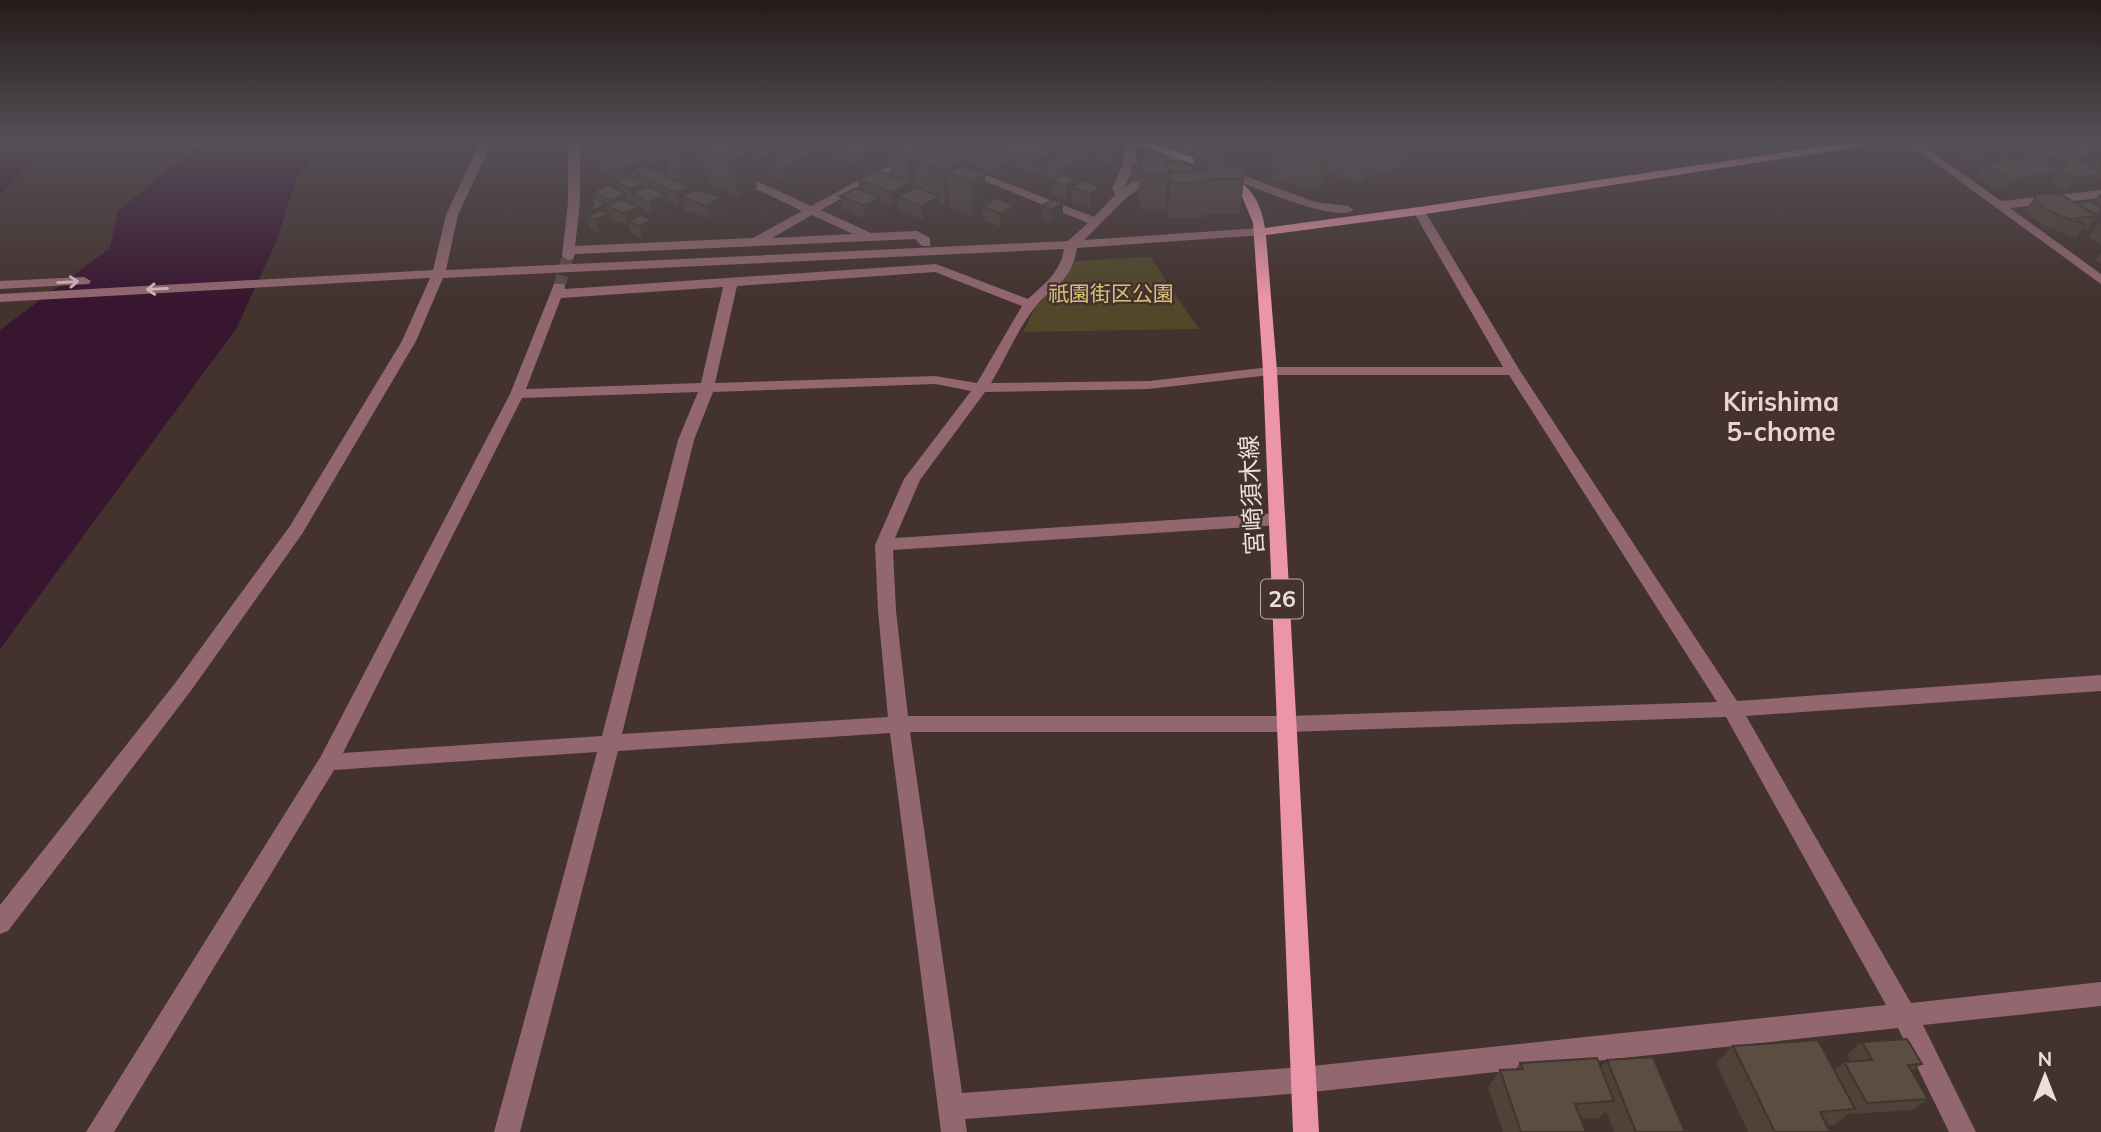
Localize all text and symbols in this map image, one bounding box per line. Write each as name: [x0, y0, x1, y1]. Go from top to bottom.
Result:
one-way arrow: [56, 275, 79, 288]
park label: 祇園街区公園: [1048, 280, 1174, 306]
one-way arrow: [147, 283, 169, 296]
district label: Kirishima 5-chome: [1723, 385, 1839, 448]
street label: 宮崎須木線: [1233, 434, 1269, 556]
road number: 26: [1261, 580, 1303, 618]
north arrow: [2010, 1041, 2080, 1111]
text: N: [2038, 1047, 2052, 1071]

